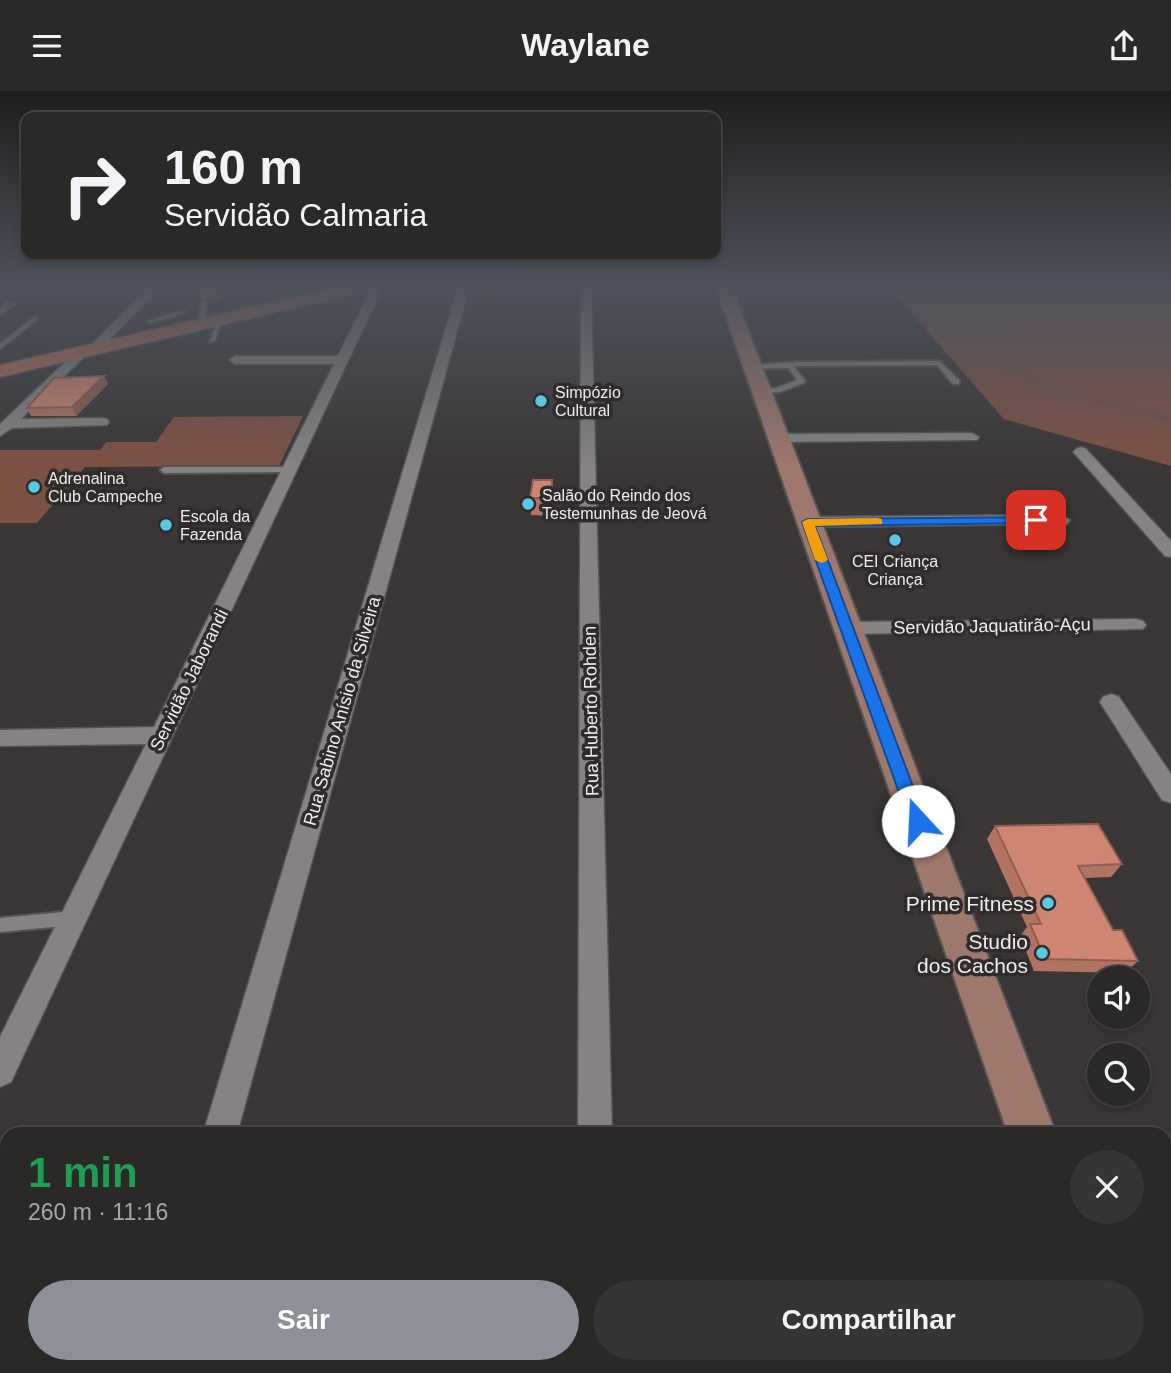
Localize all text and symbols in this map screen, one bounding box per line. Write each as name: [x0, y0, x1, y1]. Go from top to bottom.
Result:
icon: menu: [28, 27, 66, 65]
text: Waylane: [521, 27, 650, 63]
icon: share: [1105, 27, 1143, 65]
icon: right: [49, 140, 140, 231]
text: 160 m: [164, 140, 303, 194]
text: Servidão Calmaria: [164, 197, 427, 233]
place label: Simpózio Cultural: [555, 384, 621, 419]
marker: Simpózio Cultural: [533, 393, 549, 409]
place label: Adrenalina Club Campeche: [48, 470, 163, 505]
marker: Adrenalina Club Campeche: [26, 479, 42, 495]
place label: Salão do Reindo dos Testemunhas de Jeová: [542, 487, 707, 522]
pin: [1006, 490, 1066, 550]
marker: Salão do Reindo dos Testemunhas de Jeová: [520, 496, 536, 512]
icon: arrive: [1017, 501, 1055, 539]
place label: Escola da Fazenda: [180, 508, 250, 543]
marker: Escola da Fazenda: [158, 517, 174, 533]
marker: CEI Criança Criança: [887, 532, 903, 548]
place label: CEI Criança Criança: [852, 553, 938, 588]
street label: Rua Sabino Anísio da Silveira: [300, 593, 385, 828]
street label: Servidão Jaborandi: [146, 606, 232, 754]
street label: Servidão Jaquatirão-Açu: [893, 614, 1091, 638]
street label: Rua Huberto Rohden: [580, 626, 602, 796]
position arrow: [881, 784, 955, 858]
place label: Prime Fitness: [906, 892, 1034, 915]
marker: Prime Fitness: [1040, 895, 1056, 911]
place label: Studio dos Cachos: [917, 930, 1028, 977]
marker: Studio dos Cachos: [1034, 945, 1050, 961]
map controls: [1087, 966, 1150, 1106]
button: sound: [1087, 966, 1150, 1029]
button: search: [1087, 1043, 1150, 1106]
text: 1 min: [28, 1149, 138, 1196]
button: close: [1070, 1150, 1144, 1224]
text: 260 m · 11:16: [28, 1199, 168, 1225]
button: Sair: [28, 1280, 579, 1360]
button: Compartilhar: [593, 1280, 1144, 1360]

